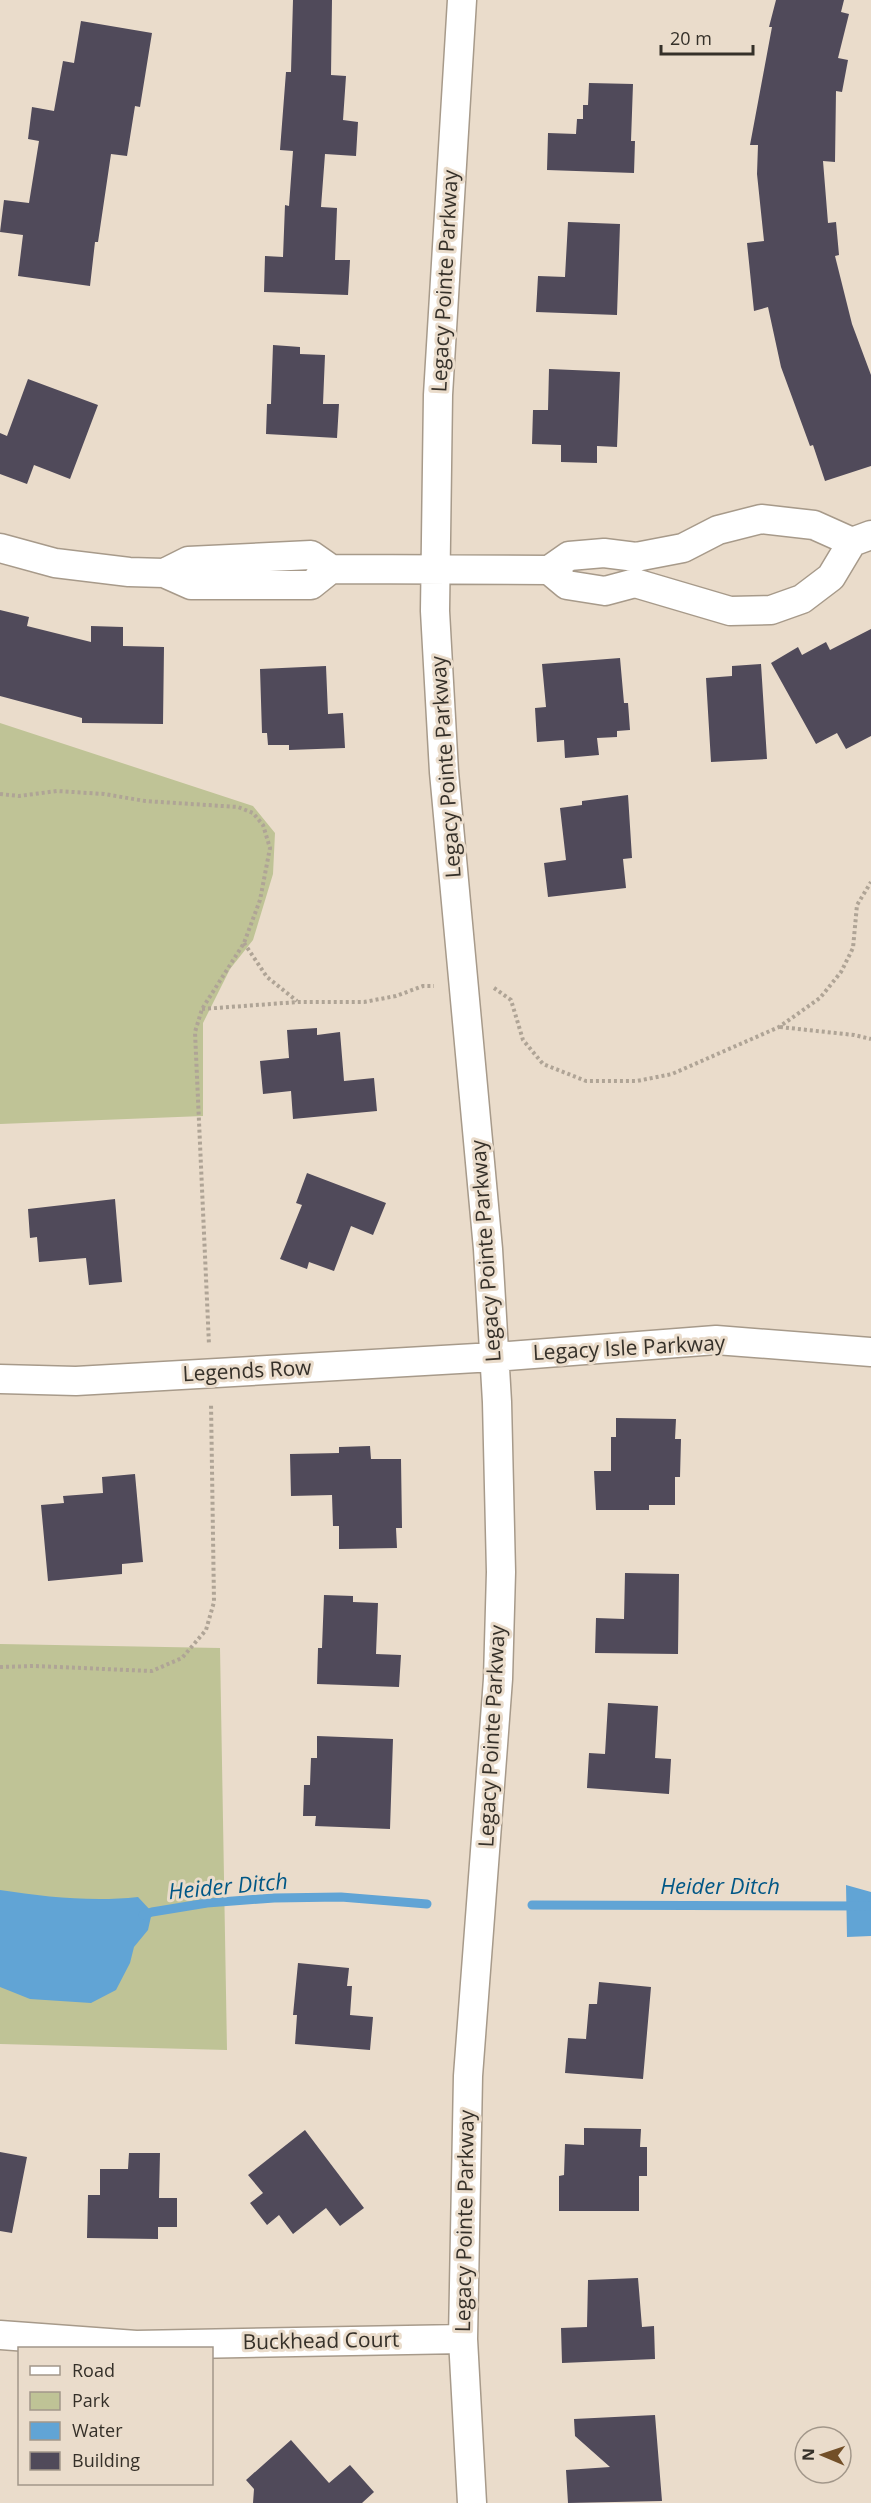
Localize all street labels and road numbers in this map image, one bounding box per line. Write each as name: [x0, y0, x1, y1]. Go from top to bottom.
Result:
street label: Legacy Pointe Parkway: [424, 169, 464, 393]
street label: Legacy Pointe Parkway: [423, 655, 467, 879]
street label: Legacy Pointe Parkway: [463, 1139, 507, 1363]
street label: Legacy Isle Parkway: [532, 1328, 726, 1366]
street label: Legends Row: [182, 1353, 313, 1387]
street label: Legacy Pointe Parkway: [471, 1624, 511, 1848]
street label: Legacy Pointe Parkway: [448, 2109, 480, 2332]
street label: Buckhead Court: [242, 2325, 400, 2355]

